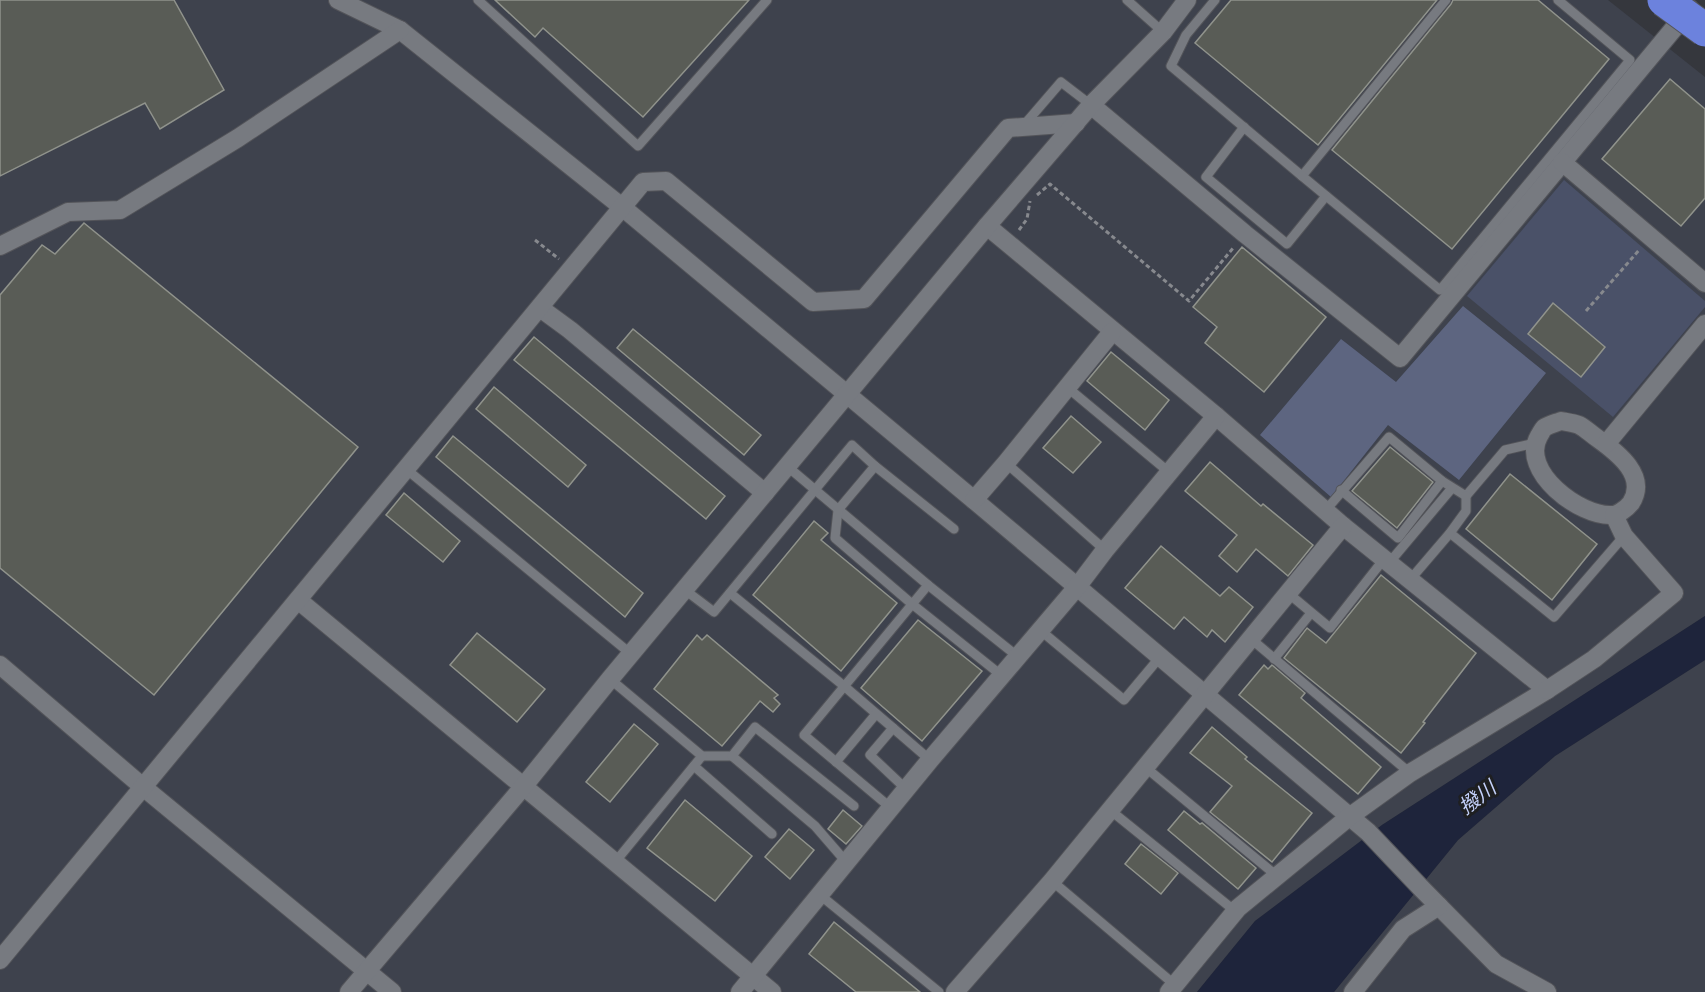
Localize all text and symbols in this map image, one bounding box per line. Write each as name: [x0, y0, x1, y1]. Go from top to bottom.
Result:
water label: 撥川: [1453, 773, 1503, 820]

